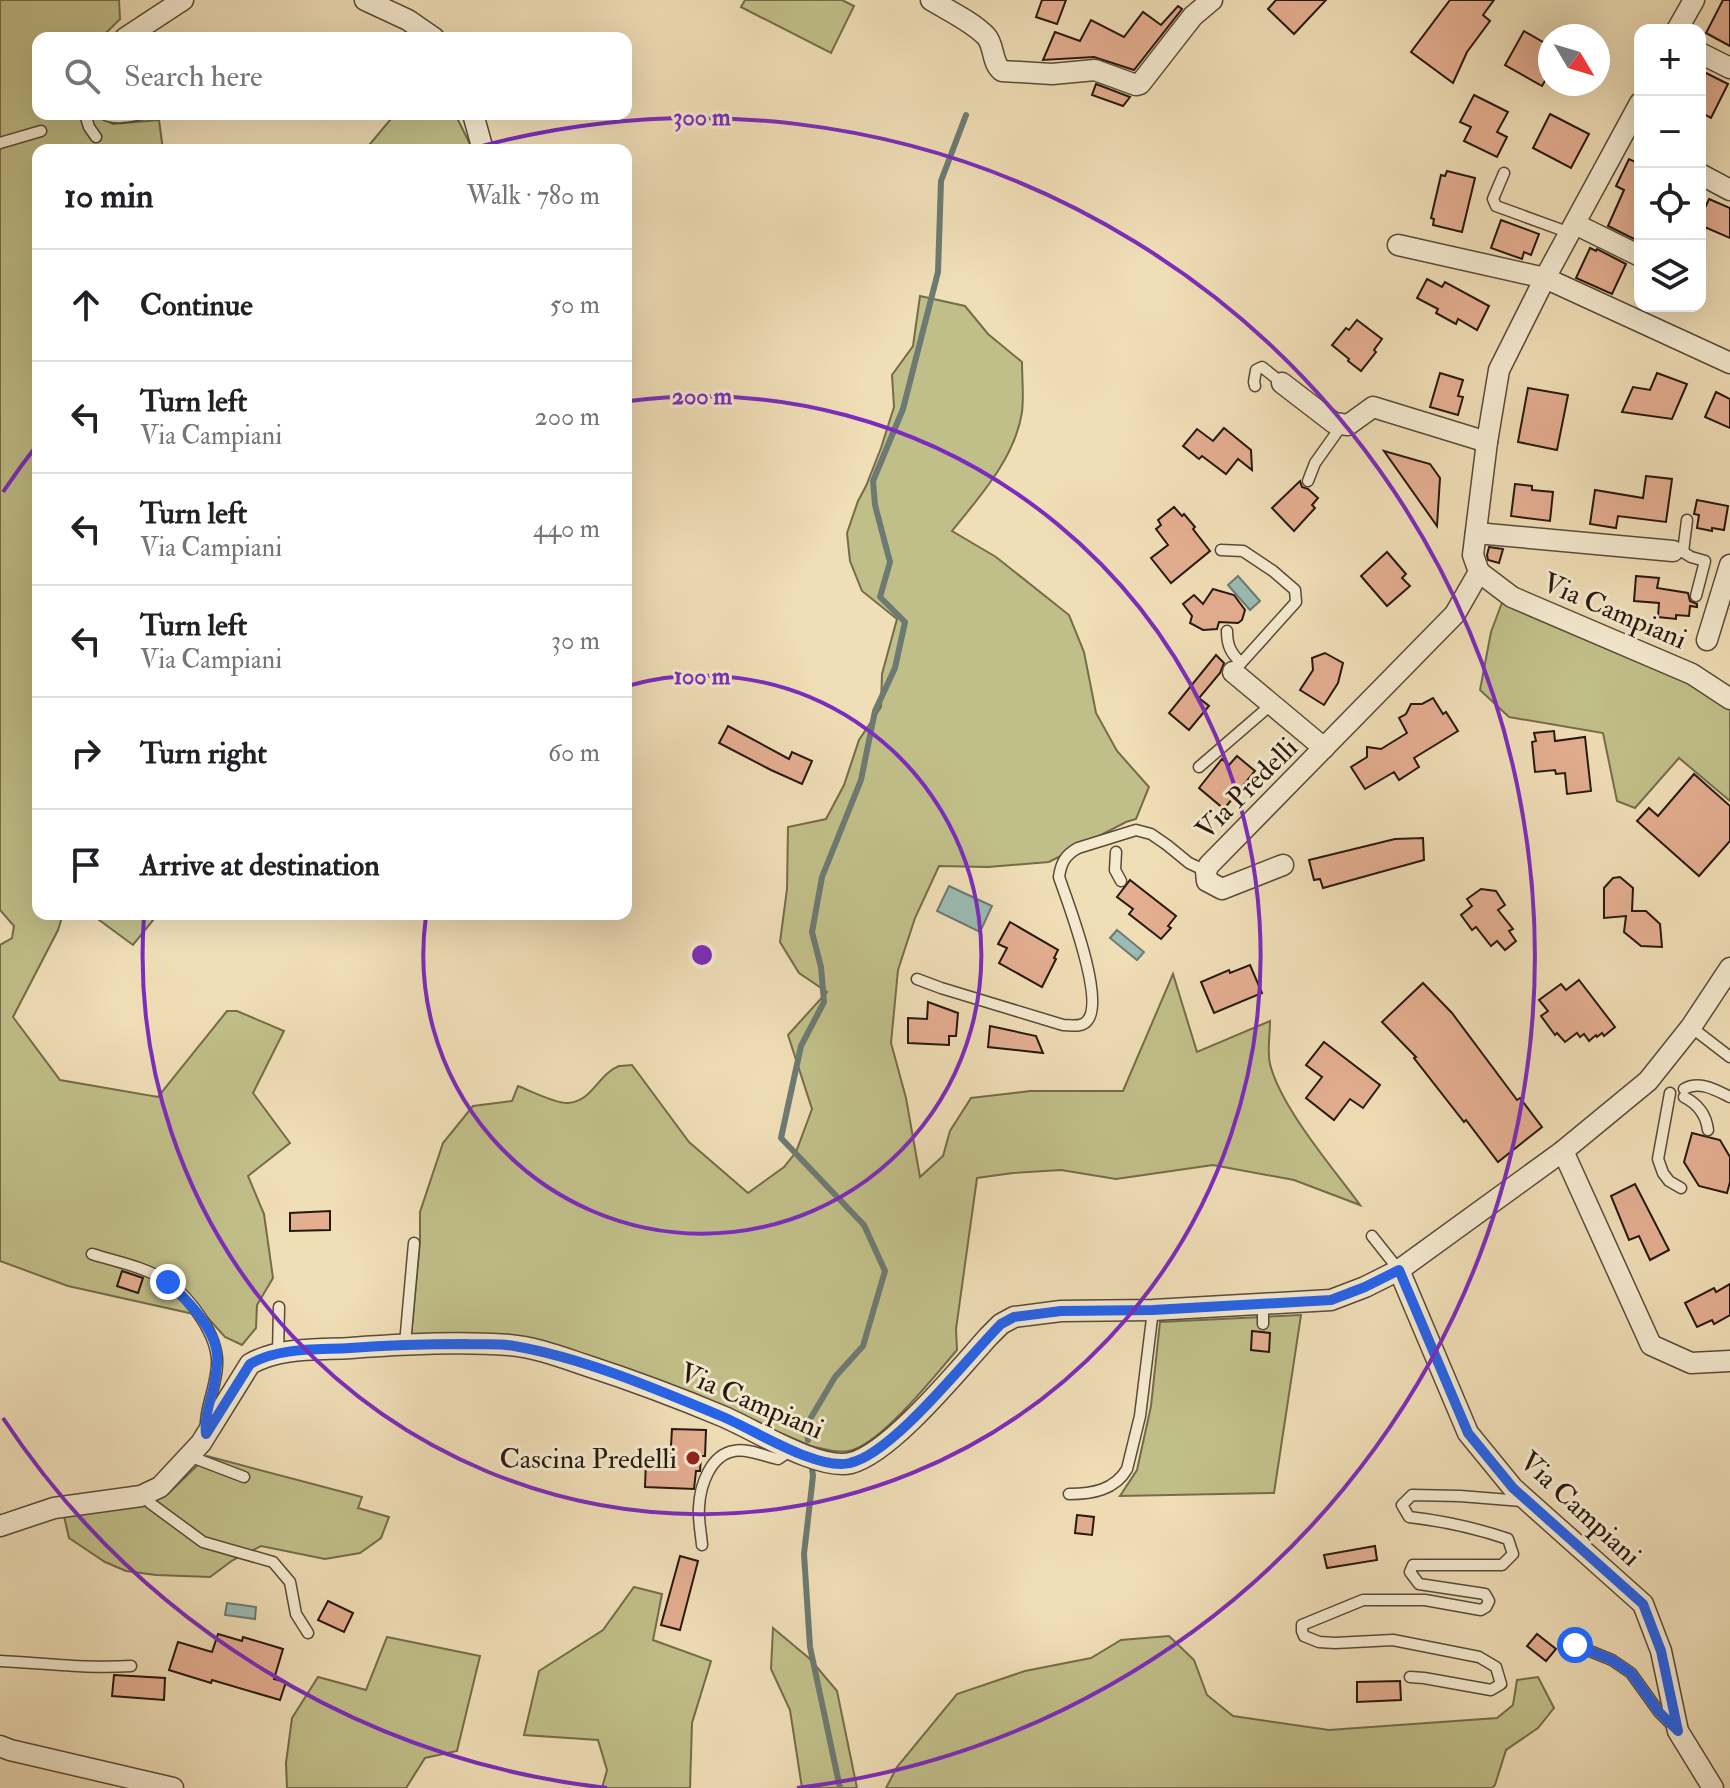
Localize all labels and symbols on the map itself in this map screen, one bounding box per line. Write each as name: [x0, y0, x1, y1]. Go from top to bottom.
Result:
north arrow: [1538, 24, 1610, 96]
text: 300 m: [673, 102, 731, 133]
text: 200 m: [672, 381, 733, 412]
street label: Via Campiani: [1537, 565, 1692, 657]
text: 100 m: [674, 661, 731, 692]
street label: Via Predelli: [1189, 731, 1305, 847]
centre of rings: [688, 941, 716, 969]
route end: [150, 1264, 186, 1300]
street label: Via Campiani: [674, 1355, 829, 1447]
place label: Cascina Predelli: [499, 1442, 677, 1477]
street label: Via Campiani: [1512, 1444, 1648, 1574]
marker: Cascina Predelli: [684, 1449, 702, 1467]
route start: [1557, 1627, 1593, 1663]

